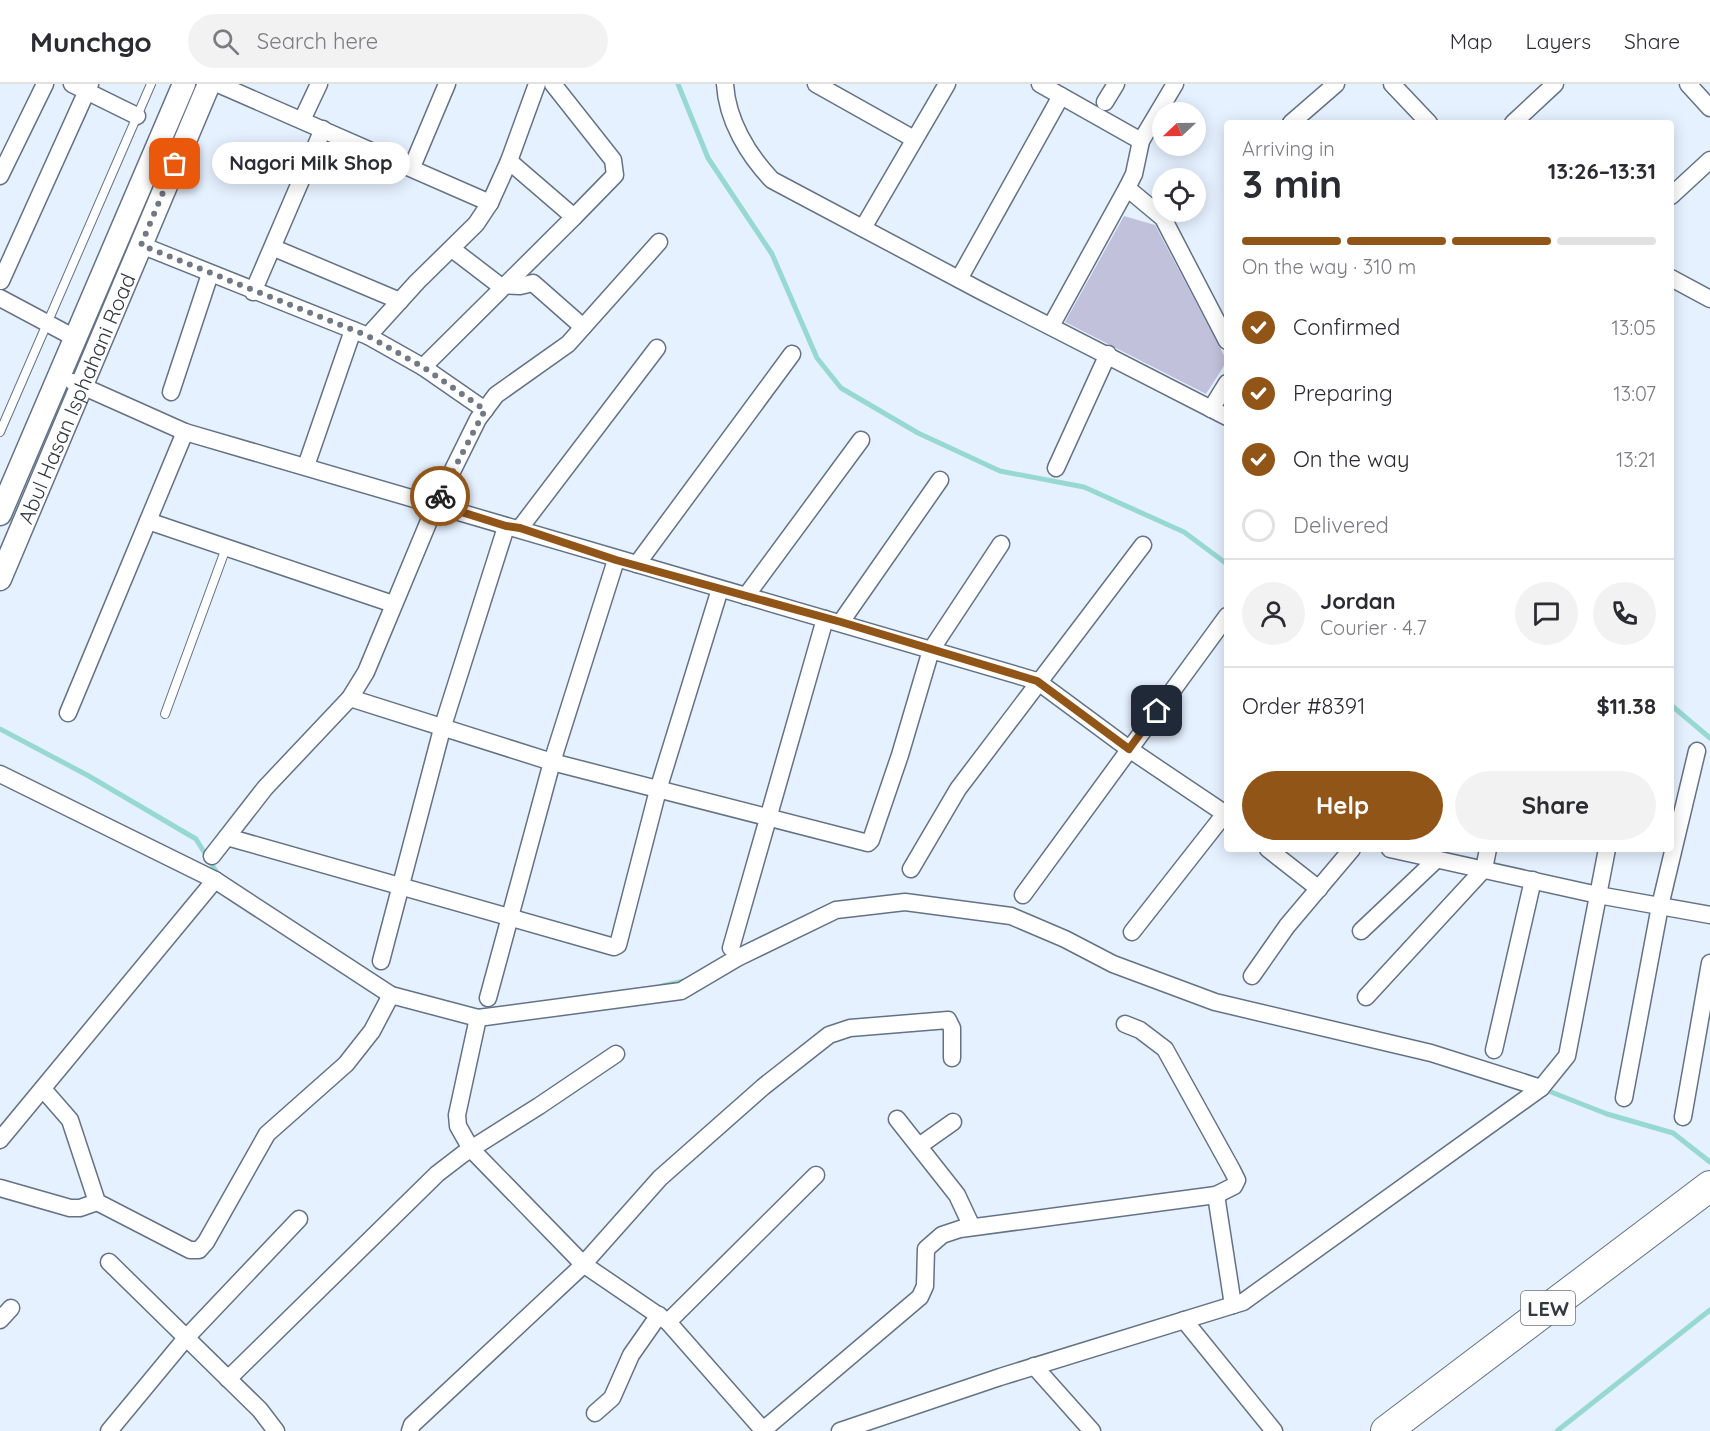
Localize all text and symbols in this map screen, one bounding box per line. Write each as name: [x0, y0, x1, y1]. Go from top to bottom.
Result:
search box: [188, 14, 608, 68]
text: Munchgo: [30, 24, 152, 59]
icon: search: [209, 25, 242, 58]
text: Search here: [257, 27, 378, 55]
text: Map: [1450, 28, 1493, 54]
text: Layers: [1526, 28, 1591, 54]
text: Share: [1624, 28, 1680, 54]
north arrow: [1152, 102, 1206, 156]
map controls: [1152, 102, 1206, 222]
text: Arriving in: [1242, 136, 1335, 161]
pin: [149, 138, 200, 189]
callout: Nagori Milk Shop: [211, 143, 409, 185]
icon: bag: [158, 147, 191, 180]
text: Nagori Milk Shop: [229, 150, 393, 175]
text: 13:26–13:31: [1548, 157, 1656, 185]
text: 3 min: [1242, 159, 1342, 208]
button: locate: [1152, 168, 1206, 222]
text: On the way · 310 m: [1242, 254, 1416, 279]
street label: Abul Hasan Isphahani Road: [12, 269, 141, 527]
icon: check: [1242, 311, 1275, 344]
text: Confirmed: [1293, 313, 1400, 341]
text: 13:05: [1612, 315, 1656, 340]
icon: check: [1242, 377, 1275, 410]
text: Preparing: [1293, 379, 1393, 407]
text: 13:07: [1613, 381, 1656, 406]
icon: check: [1242, 443, 1275, 476]
text: On the way: [1293, 445, 1409, 473]
text: 13:21: [1616, 447, 1656, 472]
courier: [410, 466, 470, 526]
icon: bike: [424, 480, 457, 513]
text: Delivered: [1293, 511, 1389, 539]
button: person: [1242, 582, 1305, 645]
button: chat: [1515, 582, 1578, 645]
button: phone: [1593, 582, 1656, 645]
text: Jordan: [1320, 587, 1396, 615]
text: Courier · 4.7: [1320, 615, 1427, 640]
pin: [1131, 685, 1182, 736]
text: Order #8391: [1242, 692, 1365, 720]
text: $11.38: [1596, 692, 1656, 720]
icon: home: [1140, 694, 1173, 727]
button: Help: [1242, 771, 1443, 840]
button: Share: [1455, 771, 1656, 840]
road number: LEW: [1521, 1291, 1575, 1325]

